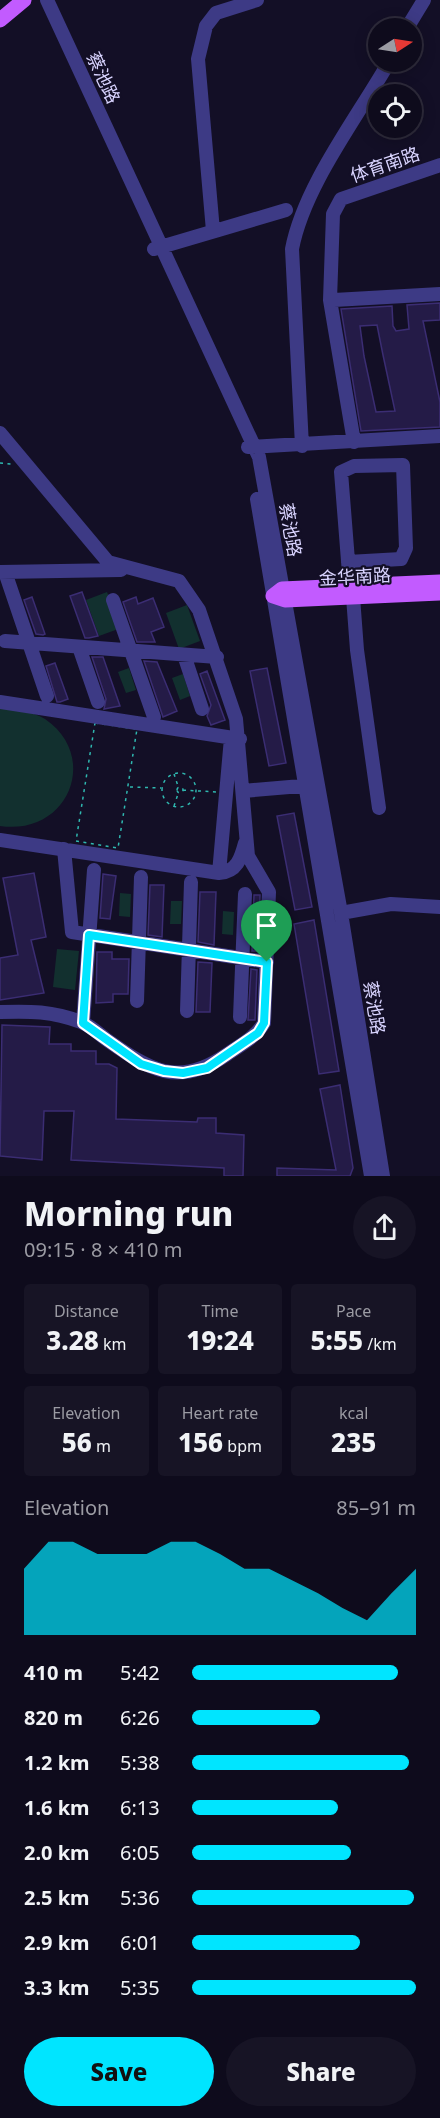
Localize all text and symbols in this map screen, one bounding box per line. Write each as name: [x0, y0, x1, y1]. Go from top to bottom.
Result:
north arrow: [368, 18, 422, 72]
map controls: [368, 18, 422, 138]
street label: 蔡池路: [82, 48, 126, 107]
button: locate: [368, 84, 422, 138]
street label: 体育南路: [347, 141, 423, 187]
street label: 蔡池路: [274, 501, 307, 558]
street label: 金华南路: [318, 562, 392, 590]
pin: [241, 900, 292, 962]
icon: arrive: [250, 909, 283, 942]
street label: 蔡池路: [359, 979, 391, 1036]
text: Morning run: [24, 1191, 233, 1236]
button: share: [353, 1196, 416, 1259]
text: 09:15 · 8 × 410 m: [24, 1236, 182, 1263]
text: Distance: [54, 1300, 119, 1322]
text: Time: [201, 1300, 239, 1322]
text: Pace: [336, 1300, 371, 1322]
text: 3.28: [46, 1322, 99, 1358]
text: 19:24: [186, 1322, 254, 1358]
text: 5:55: [311, 1322, 363, 1358]
text: km: [99, 1333, 126, 1355]
text: /km: [363, 1333, 397, 1355]
text: Elevation: [52, 1402, 120, 1424]
text: Heart rate: [182, 1402, 258, 1424]
text: kcal: [339, 1402, 368, 1424]
text: 56: [62, 1424, 92, 1460]
text: 156: [178, 1424, 223, 1460]
text: 235: [331, 1424, 376, 1460]
text: m: [92, 1435, 111, 1457]
text: bpm: [223, 1435, 262, 1457]
text: Elevation: [24, 1494, 109, 1521]
text: 85–91 m: [336, 1494, 416, 1521]
text: 410 m: [24, 1659, 83, 1686]
text: 5:42: [120, 1659, 160, 1686]
text: 820 m: [24, 1704, 83, 1731]
text: 6:26: [120, 1704, 160, 1731]
text: 1.2 km: [24, 1749, 90, 1776]
text: 5:38: [120, 1749, 160, 1776]
text: 1.6 km: [24, 1794, 90, 1821]
text: 6:13: [120, 1794, 160, 1821]
text: 2.0 km: [24, 1839, 90, 1866]
text: 6:05: [120, 1839, 160, 1866]
text: 2.5 km: [24, 1884, 90, 1911]
text: 5:36: [120, 1884, 160, 1911]
text: 2.9 km: [24, 1929, 90, 1956]
text: 6:01: [120, 1929, 160, 1956]
text: 3.3 km: [24, 1974, 90, 2001]
text: 5:35: [120, 1974, 160, 2001]
button: Save: [24, 2037, 214, 2106]
button: Share: [226, 2037, 416, 2106]

